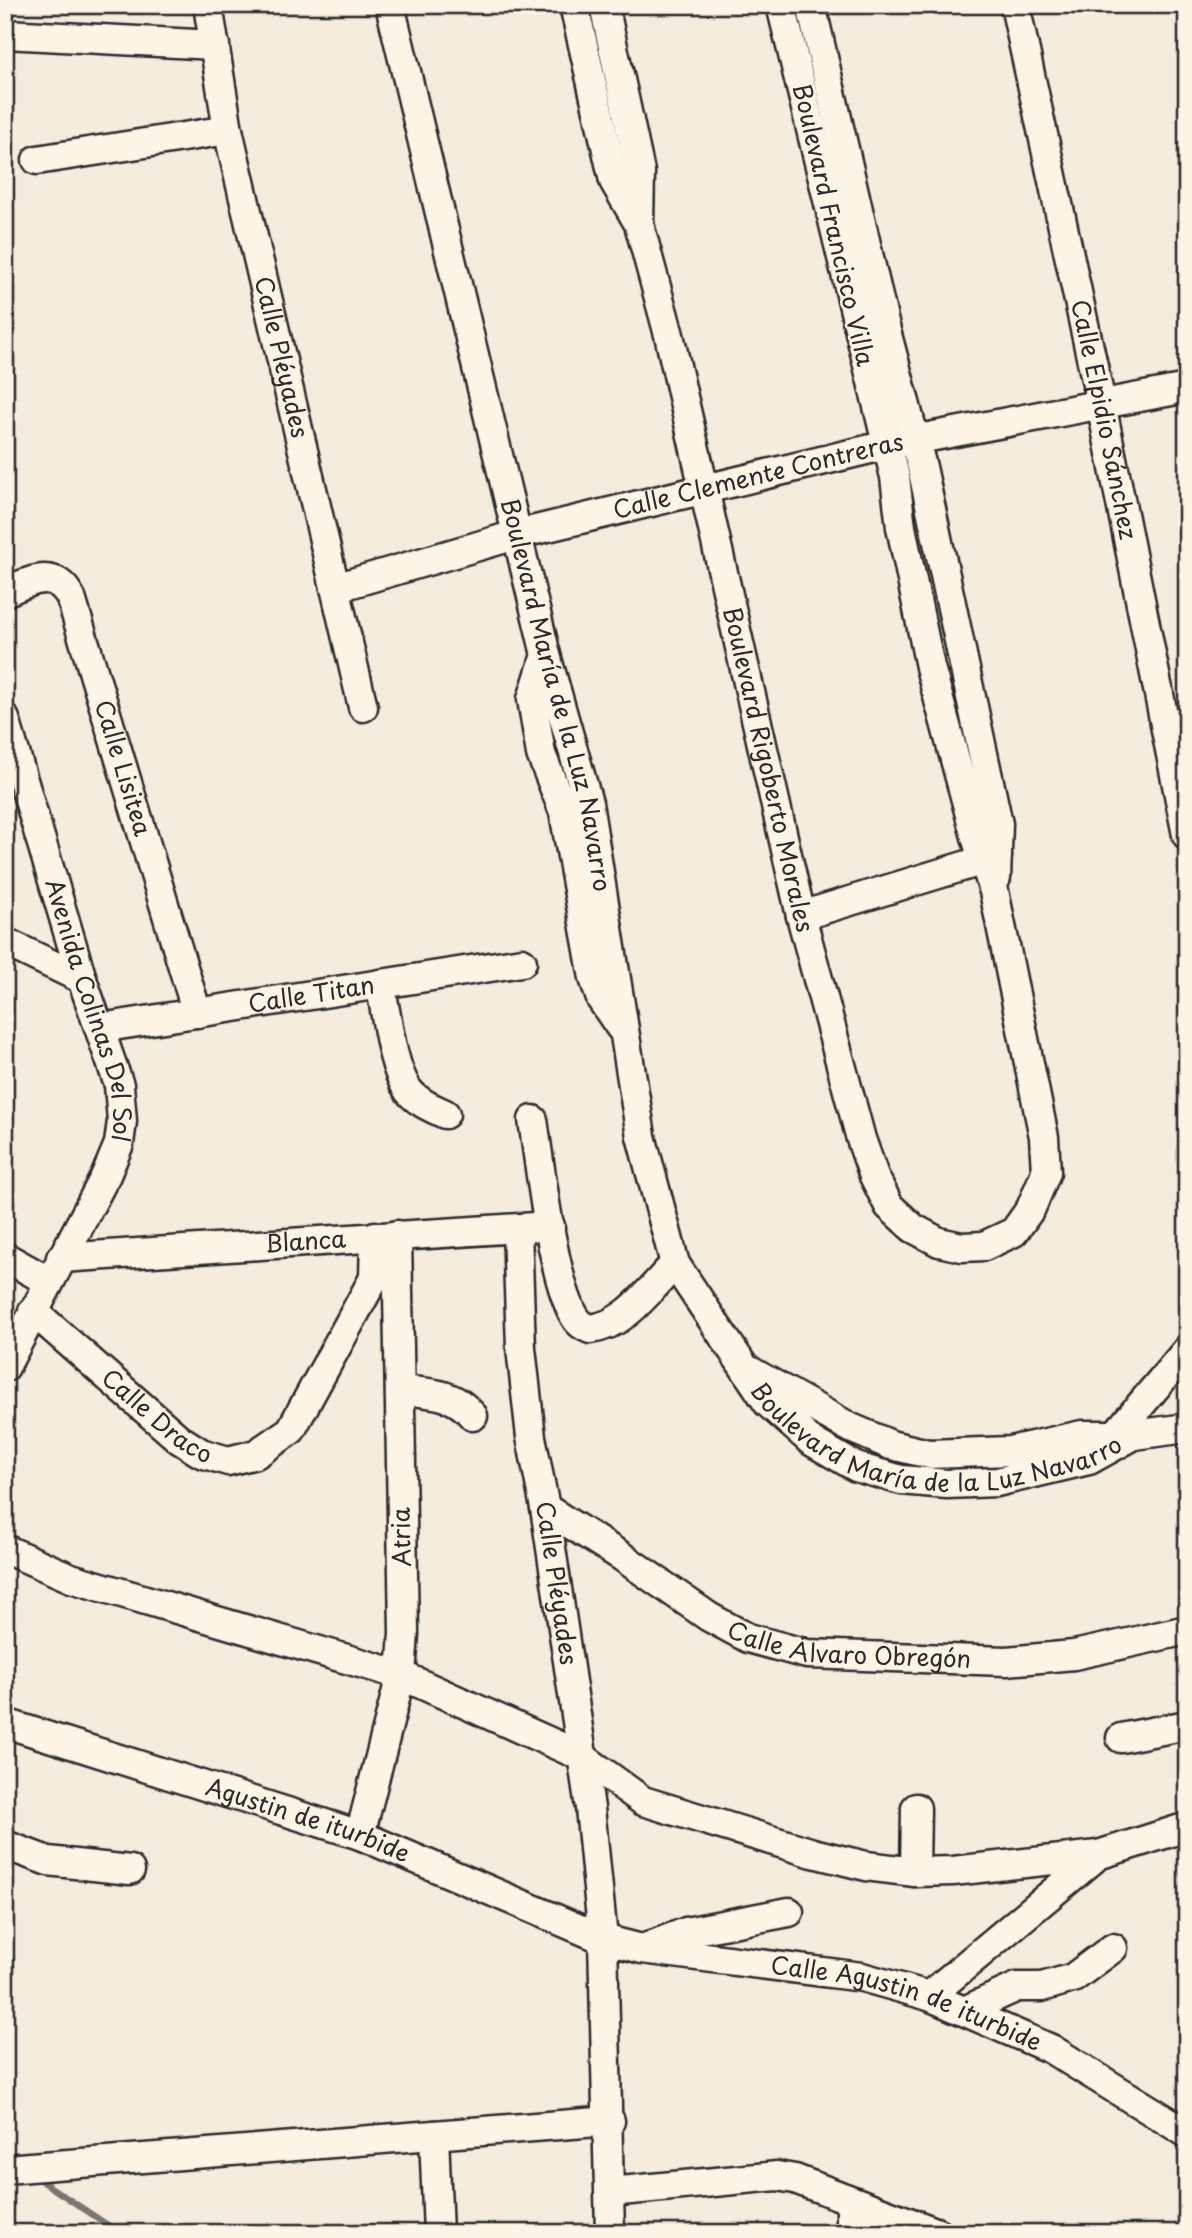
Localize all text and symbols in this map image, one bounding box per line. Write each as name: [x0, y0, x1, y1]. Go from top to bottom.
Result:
street label: Boulevard Francisco Villa: [785, 80, 885, 369]
street label: Calle Pléyades: [247, 272, 319, 441]
street label: Calle Elpidio Sánchez: [1063, 296, 1148, 543]
street label: Calle Clemente Contreras: [609, 422, 906, 527]
street label: Boulevard María de la Luz Navarro: [493, 494, 622, 894]
street label: Boulevard Rigoberto Morales: [715, 603, 825, 936]
street label: Calle Lisitea: [87, 695, 162, 840]
street label: Avenida Colinas Del Sol: [37, 874, 142, 1144]
street label: Calle Titan: [245, 965, 377, 1021]
street label: Blanca: [264, 1219, 347, 1261]
street label: Calle Draco: [94, 1359, 216, 1471]
street label: Boulevard María de la Luz Navarro: [743, 1374, 1128, 1500]
street label: Calle Pléyades: [528, 1499, 588, 1667]
street label: Atria: [381, 1507, 419, 1567]
street label: Calle Álvaro Obregón: [721, 1610, 972, 1676]
street label: Agustin de iturbide: [202, 1768, 416, 1870]
street label: Calle Agustin de iturbide: [769, 1946, 1048, 2059]

